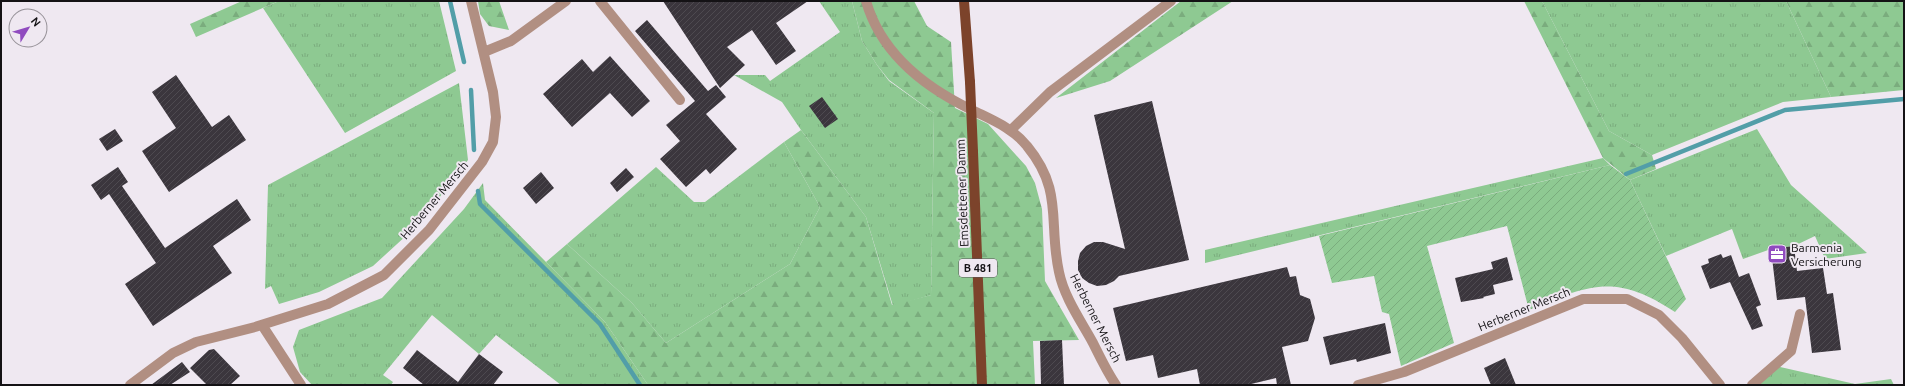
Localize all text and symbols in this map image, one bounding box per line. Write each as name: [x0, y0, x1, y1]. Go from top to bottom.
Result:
north arrow: [8, 8, 48, 48]
text: N: [29, 15, 43, 29]
street label: Emsdettener Damm: [954, 139, 970, 247]
street label: Herberner Mersch: [398, 158, 470, 242]
place label: Barmenia Versicherung: [1791, 241, 1862, 268]
office icon: Barmenia Versicherung: [1766, 243, 1788, 265]
road number: B 481: [959, 259, 997, 277]
street label: Herberner Mersch: [1068, 272, 1124, 364]
street label: Herberner Mersch: [1476, 285, 1572, 333]

